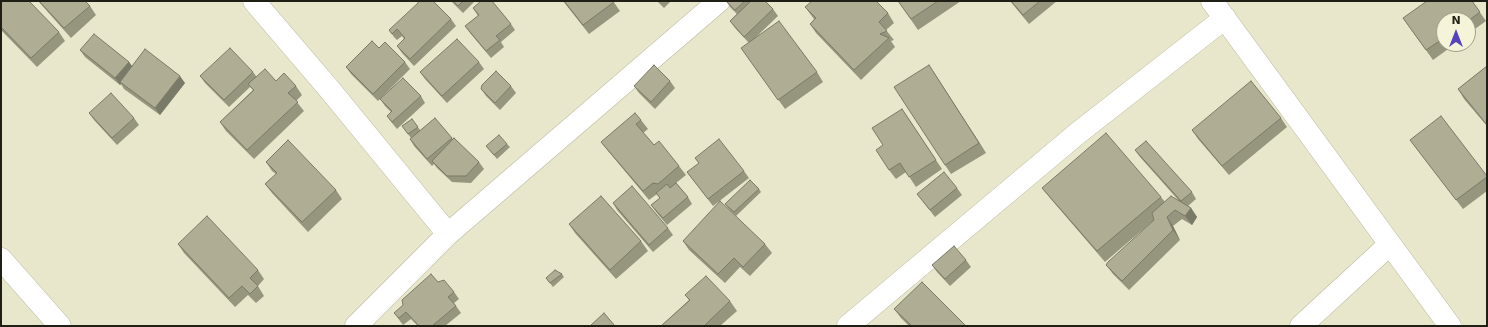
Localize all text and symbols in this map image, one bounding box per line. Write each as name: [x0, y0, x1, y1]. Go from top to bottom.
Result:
north arrow: [1436, 12, 1476, 52]
text: N: [1451, 14, 1461, 27]

